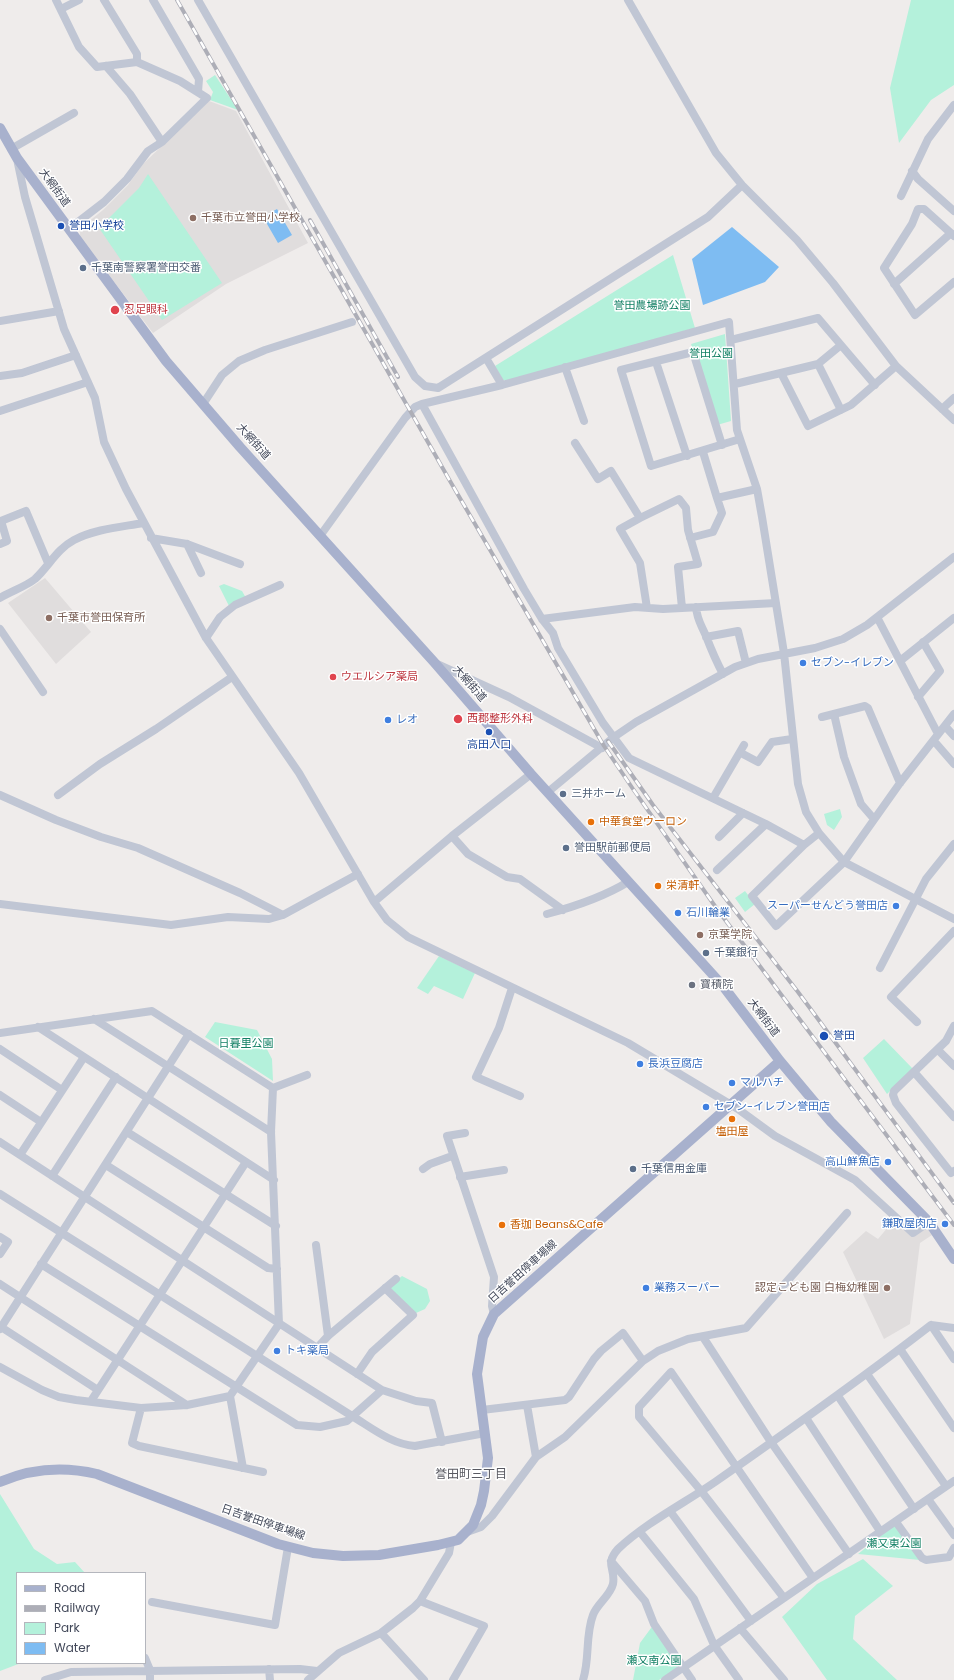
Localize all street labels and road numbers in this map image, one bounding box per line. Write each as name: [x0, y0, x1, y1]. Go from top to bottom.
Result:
street label: 大網街道: [36, 166, 72, 210]
street label: 大網街道: [233, 421, 273, 463]
street label: 大網街道: [450, 663, 488, 705]
street label: 大網街道: [744, 996, 782, 1040]
street label: 日吉誉田停車場線: [486, 1238, 560, 1306]
street label: 日吉誉田停車場線: [219, 1502, 307, 1544]

